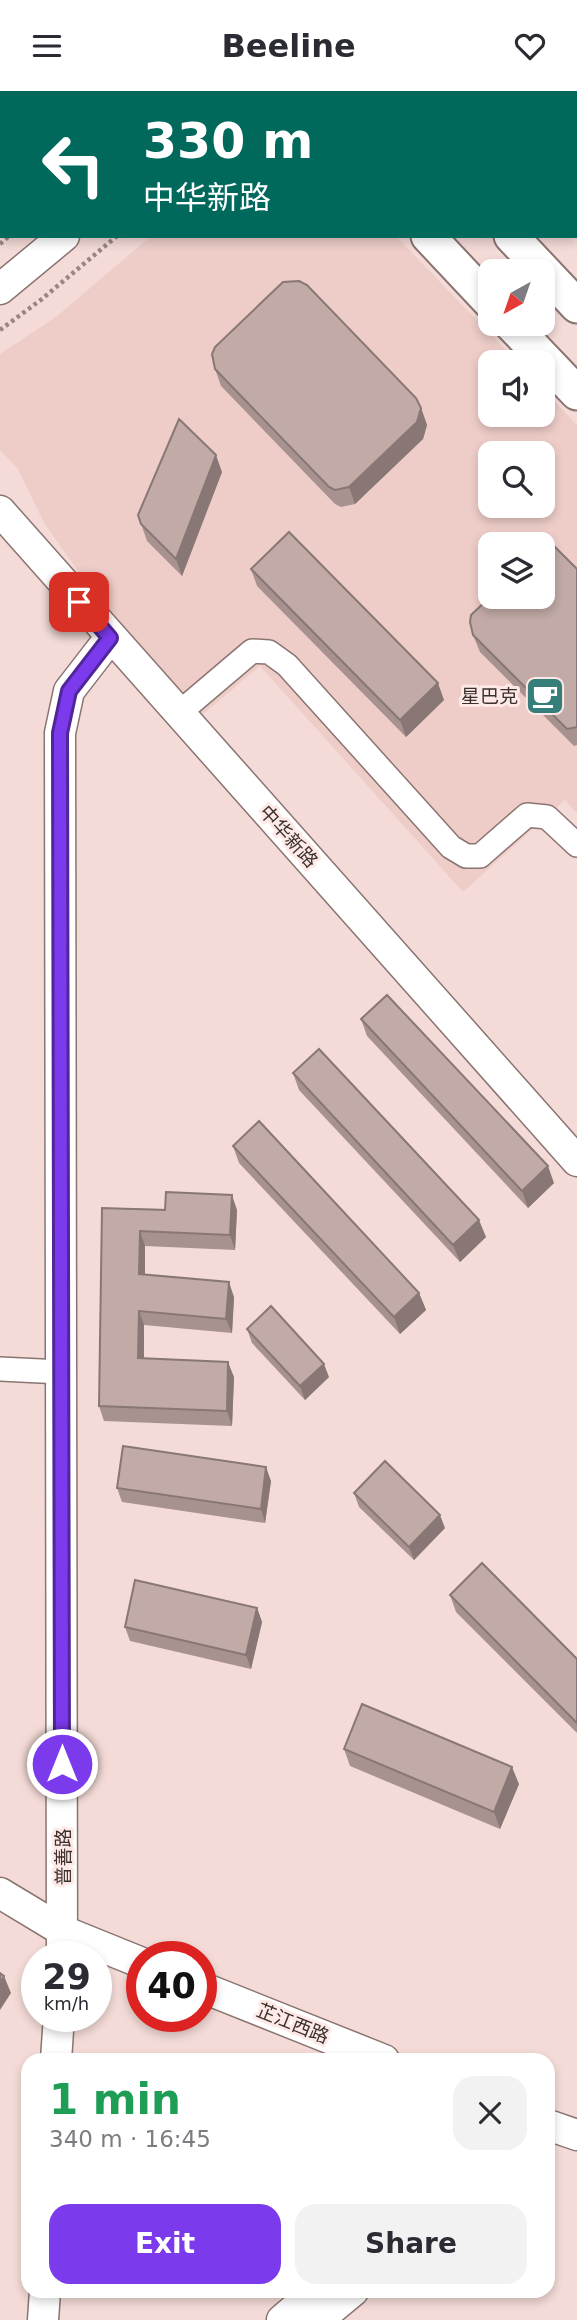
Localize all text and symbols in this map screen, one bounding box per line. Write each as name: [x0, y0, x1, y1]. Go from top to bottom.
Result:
icon: menu: [28, 27, 66, 65]
text: Beeline: [221, 27, 356, 65]
icon: heart: [511, 27, 549, 65]
text: 330 m: [143, 113, 313, 170]
icon: left: [28, 119, 119, 210]
text: 中华新路: [143, 179, 271, 217]
north arrow: [478, 259, 555, 336]
map controls: [478, 259, 555, 609]
button: sound: [478, 350, 555, 427]
button: search: [478, 441, 555, 518]
button: layers: [478, 532, 555, 609]
pin: [49, 572, 109, 632]
icon: arrive: [60, 583, 98, 621]
cafe icon: 星巴克: [524, 675, 566, 717]
place label: 星巴克: [461, 685, 518, 707]
street label: 中华新路: [255, 800, 323, 872]
position arrow: [25, 1727, 99, 1801]
street label: 普善路: [52, 1828, 74, 1886]
speed limit sign: 40: [126, 1941, 217, 2032]
text: 29: [42, 1957, 91, 1997]
text: km/h: [44, 1993, 89, 2014]
street label: 芷江西路: [254, 1999, 332, 2047]
text: 1 min: [49, 2075, 181, 2124]
button: close: [453, 2076, 527, 2150]
text: 340 m · 16:45: [49, 2126, 211, 2152]
button: Exit: [49, 2204, 281, 2284]
button: Share: [295, 2204, 527, 2284]

